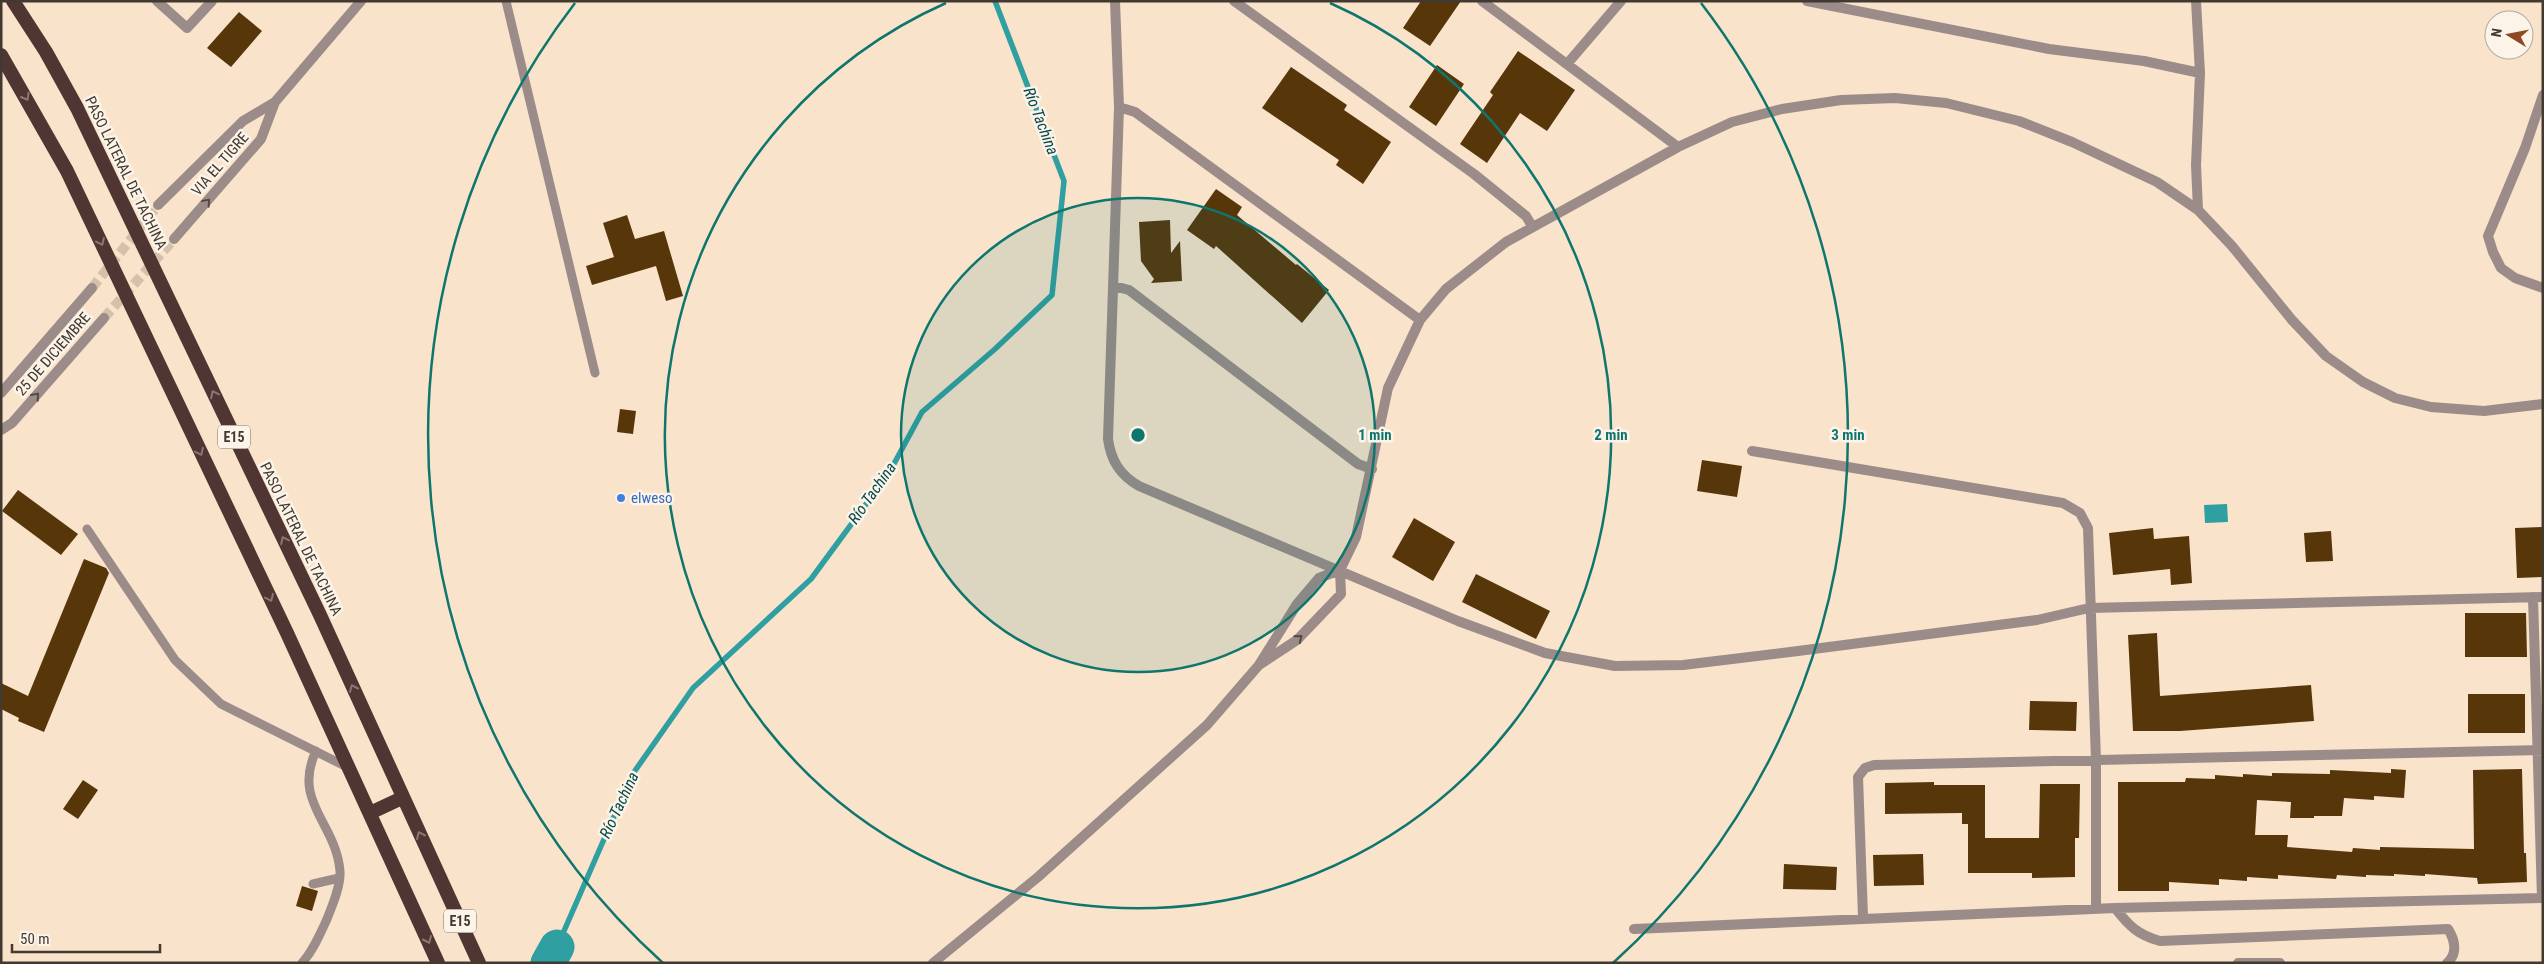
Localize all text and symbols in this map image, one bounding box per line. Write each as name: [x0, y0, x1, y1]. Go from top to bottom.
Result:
north arrow: [2484, 10, 2534, 60]
text: N: [2488, 27, 2505, 38]
water label: Río Tachina: [1019, 85, 1063, 157]
one-way arrow: [20, 92, 30, 101]
street label: PASO LATERAL DE TACHINA: [81, 93, 171, 253]
street label: VIA EL TIGRE: [188, 129, 252, 199]
one-way arrow: [201, 199, 209, 208]
one-way arrow: [94, 237, 105, 246]
street label: 25 DE DICIEMBRE: [12, 309, 94, 399]
one-way arrow: [210, 390, 220, 399]
one-way arrow: [30, 393, 39, 402]
road number: E15: [218, 426, 250, 448]
centre of rings: [1129, 426, 1147, 444]
text: 1 min: [1358, 426, 1392, 444]
text: 2 min: [1594, 426, 1628, 444]
text: 3 min: [1831, 426, 1865, 444]
one-way arrow: [194, 447, 205, 456]
street label: PASO LATERAL DE TACHINA: [256, 459, 346, 619]
water label: Río Tachina: [844, 459, 900, 527]
place label: elweso: [631, 489, 673, 507]
marker: elweso: [615, 492, 627, 504]
one-way arrow: [280, 536, 290, 545]
one-way arrow: [264, 593, 274, 602]
one-way arrow: [1293, 634, 1302, 643]
one-way arrow: [348, 684, 359, 693]
water label: Río Tachina: [595, 769, 643, 841]
one-way arrow: [416, 831, 426, 840]
road number: E15: [444, 909, 476, 932]
scale bar: [12, 922, 160, 954]
text: 50 m: [20, 930, 50, 948]
one-way arrow: [422, 935, 432, 944]

